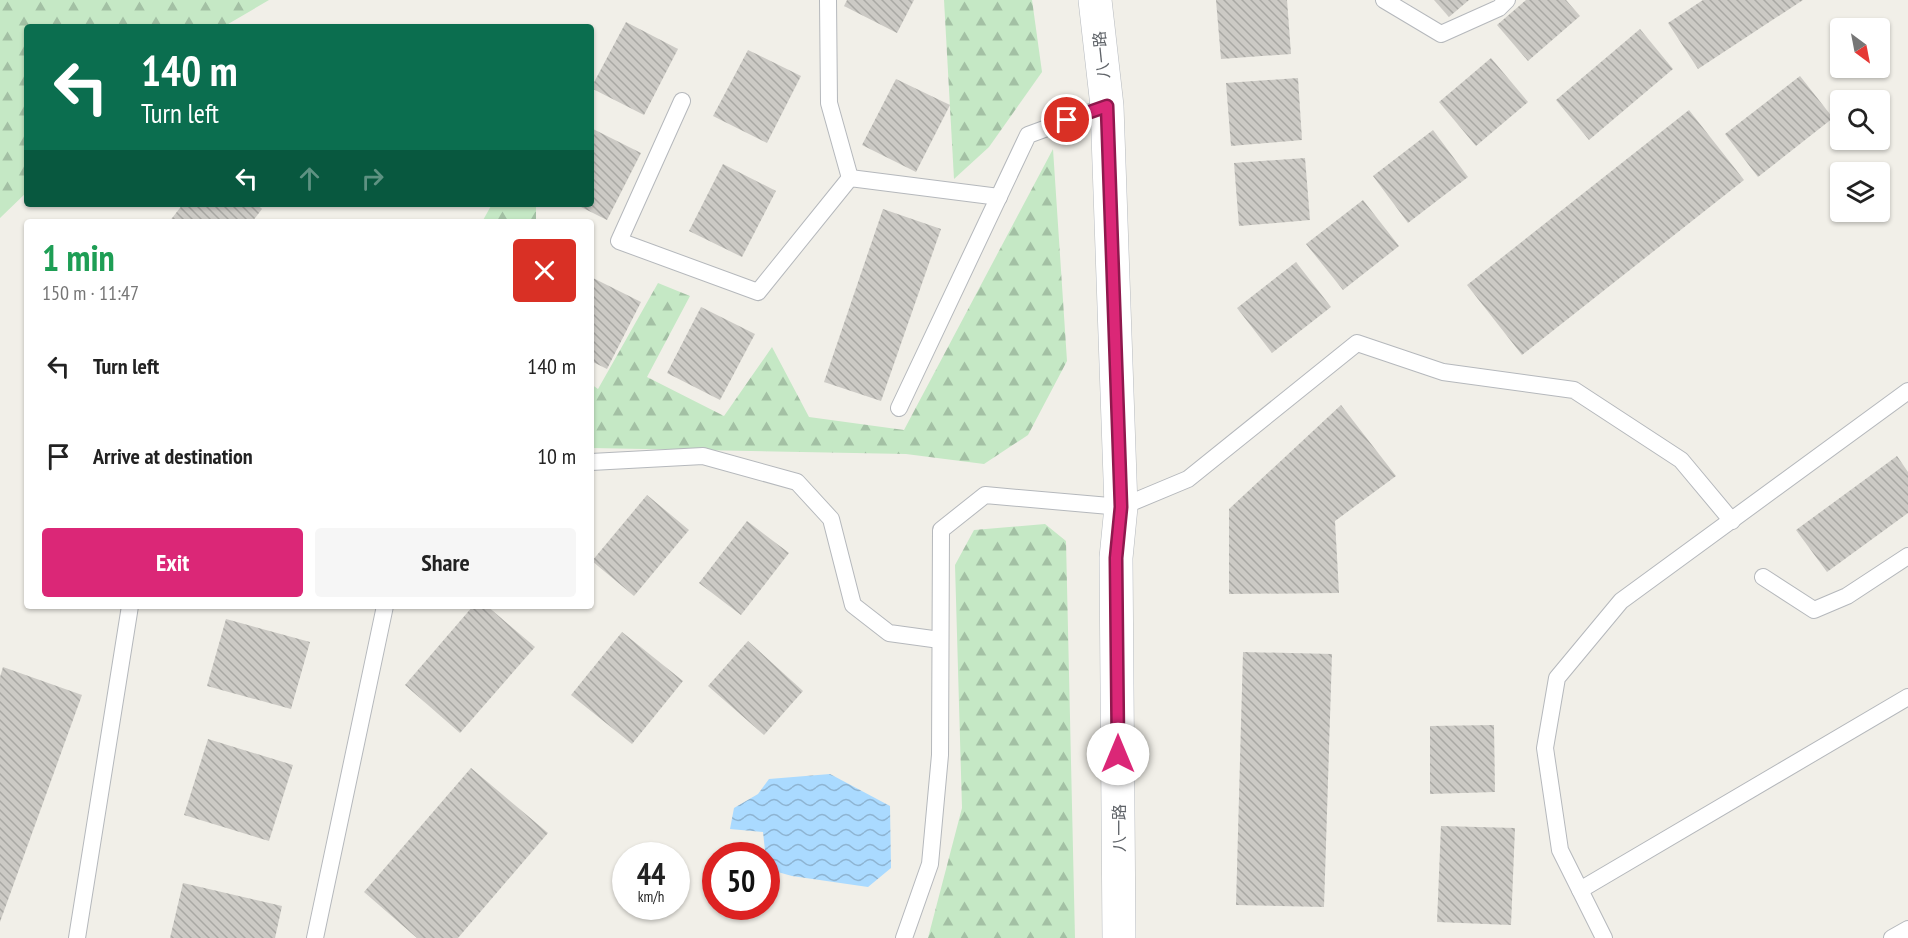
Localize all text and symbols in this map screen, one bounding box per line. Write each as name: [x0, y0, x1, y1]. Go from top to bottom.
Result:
north arrow: [1830, 18, 1890, 78]
map controls: [1830, 18, 1890, 222]
street label: 八一路: [1089, 30, 1113, 80]
text: 140 m: [141, 43, 238, 98]
icon: left: [42, 48, 120, 126]
button: search: [1830, 90, 1890, 150]
pin: [1041, 94, 1092, 145]
text: Turn left: [141, 96, 219, 130]
icon: arrive: [1050, 103, 1083, 136]
icon: left: [230, 162, 263, 195]
icon: ahead: [293, 162, 326, 195]
icon: right: [356, 162, 389, 195]
button: layers: [1830, 162, 1890, 222]
text: 1 min: [42, 234, 115, 281]
button: close: [513, 239, 576, 302]
text: 150 m · 11:47: [42, 280, 139, 306]
icon: left: [42, 350, 75, 383]
text: Turn left: [93, 352, 159, 380]
text: 140 m: [527, 352, 576, 380]
icon: arrive: [42, 440, 75, 473]
text: Arrive at destination: [93, 442, 253, 470]
text: 10 m: [537, 442, 576, 470]
button: Exit: [42, 528, 303, 597]
button: Share: [315, 528, 576, 597]
position arrow: [1086, 722, 1150, 786]
street label: 八一路: [1109, 804, 1129, 852]
speed limit sign: 50: [702, 842, 780, 920]
text: 44: [637, 854, 665, 893]
text: km/h: [638, 887, 664, 906]

